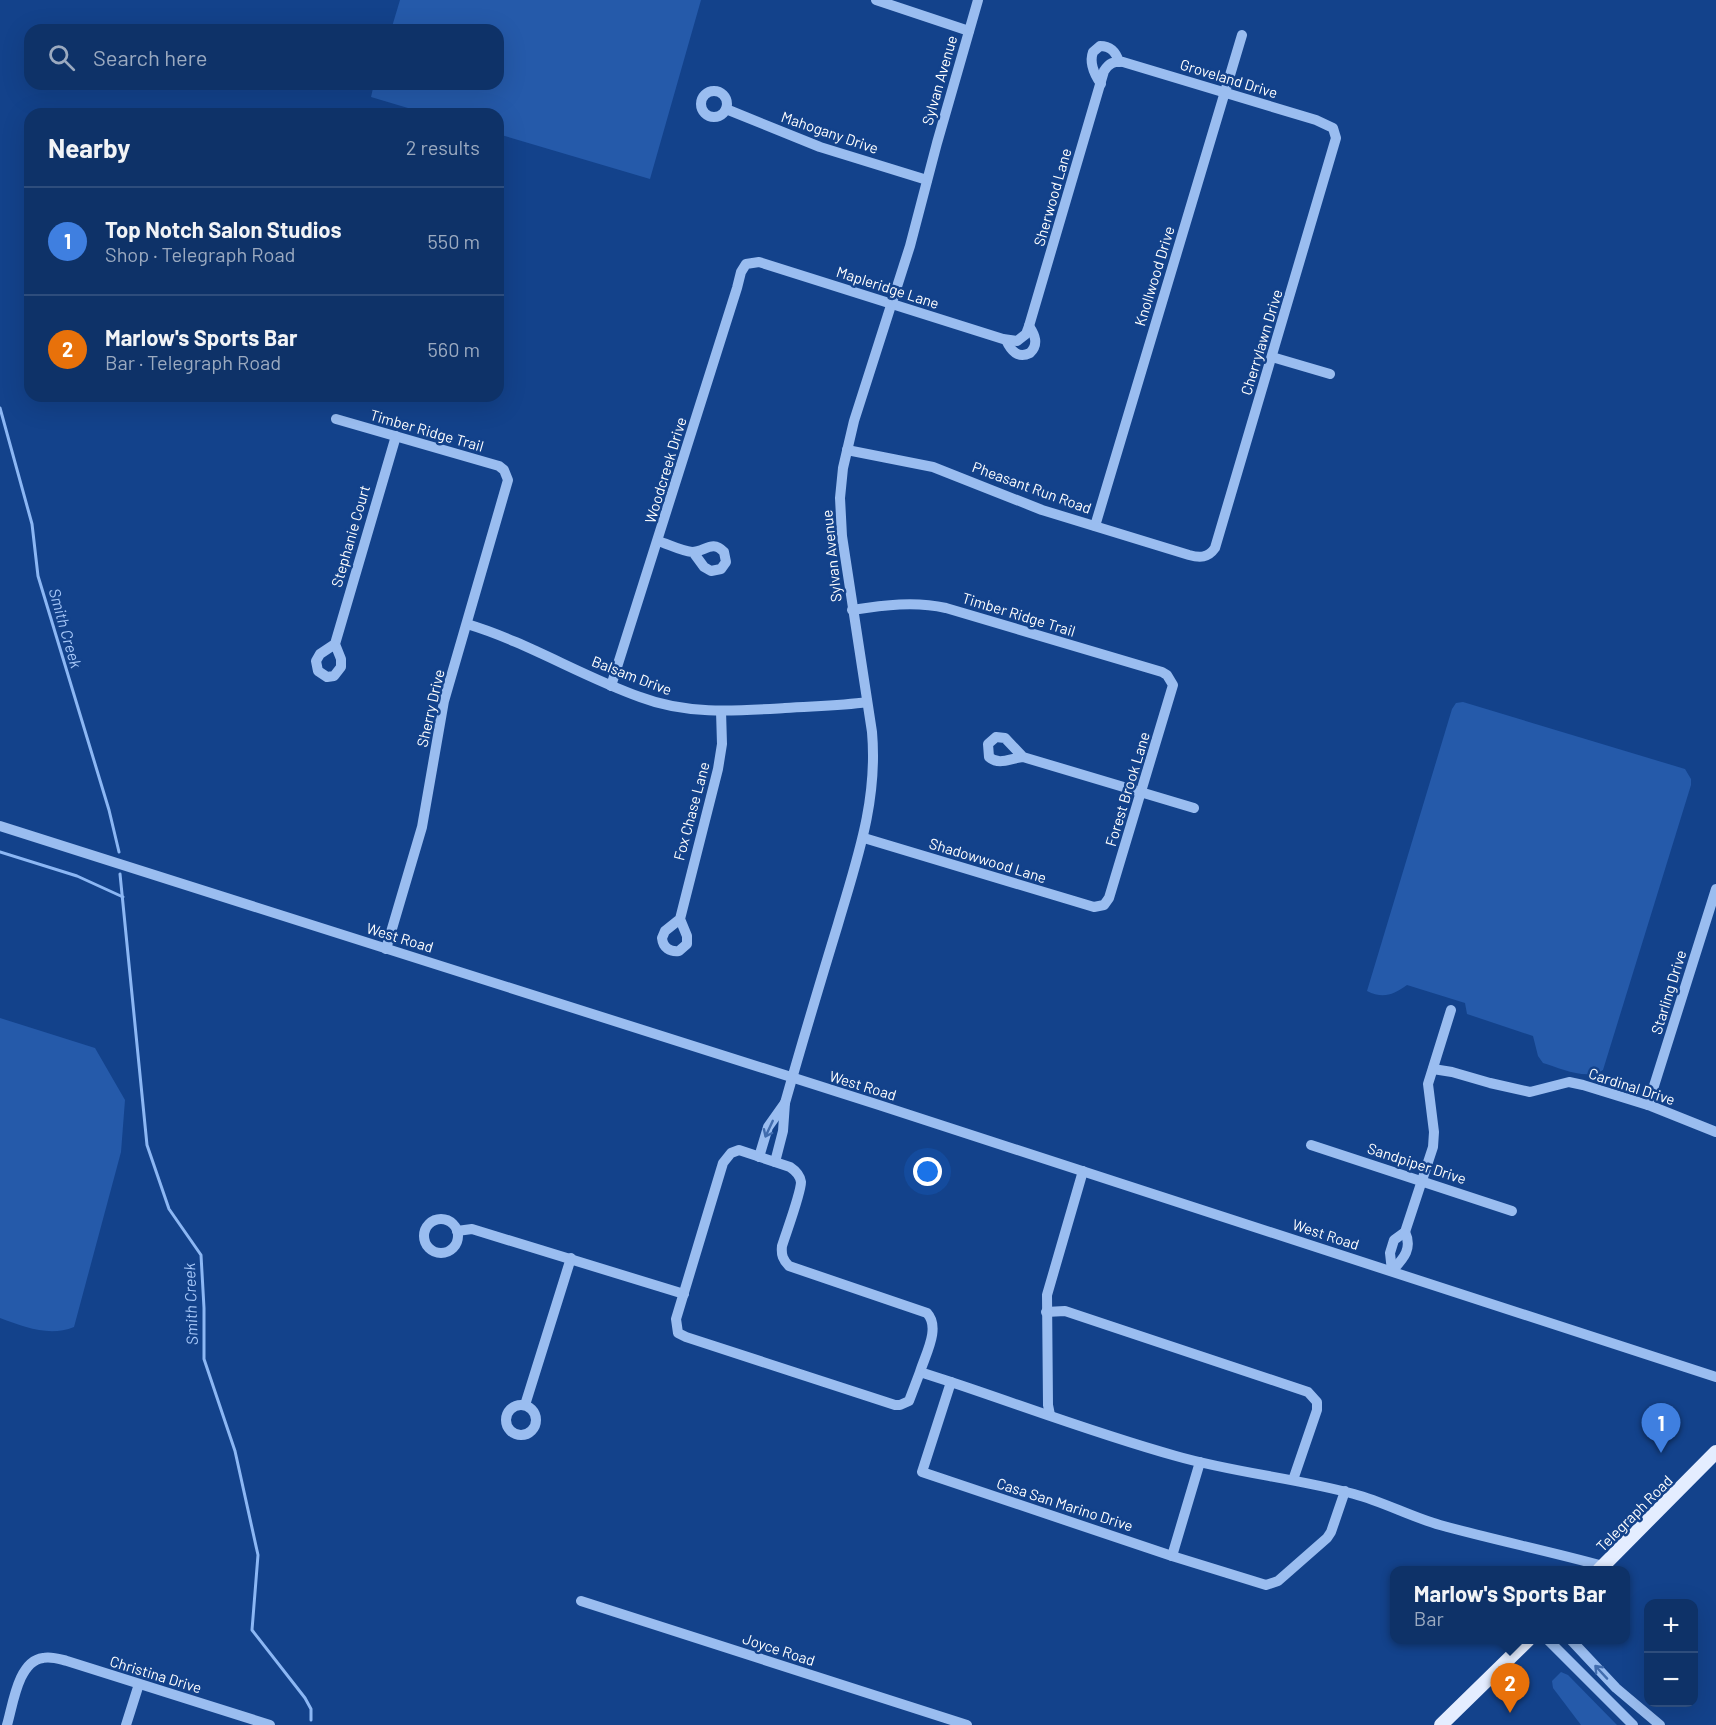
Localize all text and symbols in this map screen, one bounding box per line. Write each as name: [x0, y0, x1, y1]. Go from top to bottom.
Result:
search box: [24, 24, 504, 90]
street label: Sylvan Avenue: [918, 33, 960, 127]
icon: search: [45, 41, 78, 74]
text: Search here: [93, 44, 207, 70]
street label: Groveland Drive: [1178, 55, 1280, 101]
street label: Mahogany Drive: [779, 107, 881, 157]
text: Nearby: [48, 132, 130, 163]
text: 2 results: [406, 135, 480, 159]
street label: Sherwood Lane: [1029, 146, 1075, 248]
text: Top Notch Salon Studios: [105, 216, 342, 242]
street label: Knollwood Drive: [1130, 224, 1178, 328]
text: 1: [64, 229, 71, 253]
text: 550 m: [428, 229, 480, 253]
text: Shop · Telegraph Road: [105, 242, 296, 266]
street label: Mapleridge Lane: [834, 262, 942, 312]
street label: Cherrylawn Drive: [1236, 287, 1286, 397]
text: Marlow's Sports Bar: [105, 324, 297, 350]
text: 2: [62, 337, 73, 361]
text: 560 m: [428, 337, 480, 361]
text: Bar · Telegraph Road: [105, 350, 281, 374]
street label: Timber Ridge Trail: [368, 405, 486, 455]
street label: Woodcreek Drive: [640, 415, 690, 525]
street label: Pheasant Run Road: [970, 457, 1094, 517]
street label: Stephanie Court: [327, 483, 373, 589]
street label: Sylvan Avenue: [817, 509, 845, 603]
water label: Smith Creek: [46, 586, 87, 670]
street label: Timber Ridge Trail: [960, 588, 1078, 640]
street label: Balsam Drive: [589, 652, 675, 698]
street label: Sherry Drive: [412, 667, 448, 749]
street label: Forest Brook Lane: [1101, 730, 1153, 848]
street label: Fox Chase Lane: [669, 760, 713, 862]
street label: Shadowwood Lane: [927, 834, 1049, 886]
street label: West Road: [364, 918, 436, 956]
street label: Starling Drive: [1647, 948, 1689, 1036]
street label: Cardinal Drive: [1587, 1064, 1677, 1108]
street label: West Road: [827, 1066, 899, 1104]
one-way arrow: [763, 1119, 775, 1137]
street label: Sandpiper Drive: [1365, 1139, 1469, 1187]
your location: [913, 1157, 942, 1186]
street label: West Road: [1290, 1215, 1362, 1253]
water label: Smith Creek: [179, 1262, 201, 1345]
pin: 1: [1642, 1404, 1680, 1453]
street label: Telegraph Road: [1592, 1471, 1676, 1555]
street label: Casa San Marino Drive: [995, 1473, 1135, 1535]
popup: [1390, 1566, 1630, 1644]
text: Marlow's Sports Bar: [1414, 1580, 1606, 1606]
map controls: [1644, 1599, 1698, 1707]
button: +: [1644, 1599, 1698, 1653]
text: Bar: [1414, 1606, 1444, 1630]
street label: Joyce Road: [741, 1629, 817, 1669]
street label: Christina Drive: [108, 1651, 204, 1697]
button: −: [1644, 1653, 1698, 1707]
pin: 2: [1490, 1664, 1530, 1713]
one-way arrow: [1594, 1664, 1608, 1679]

